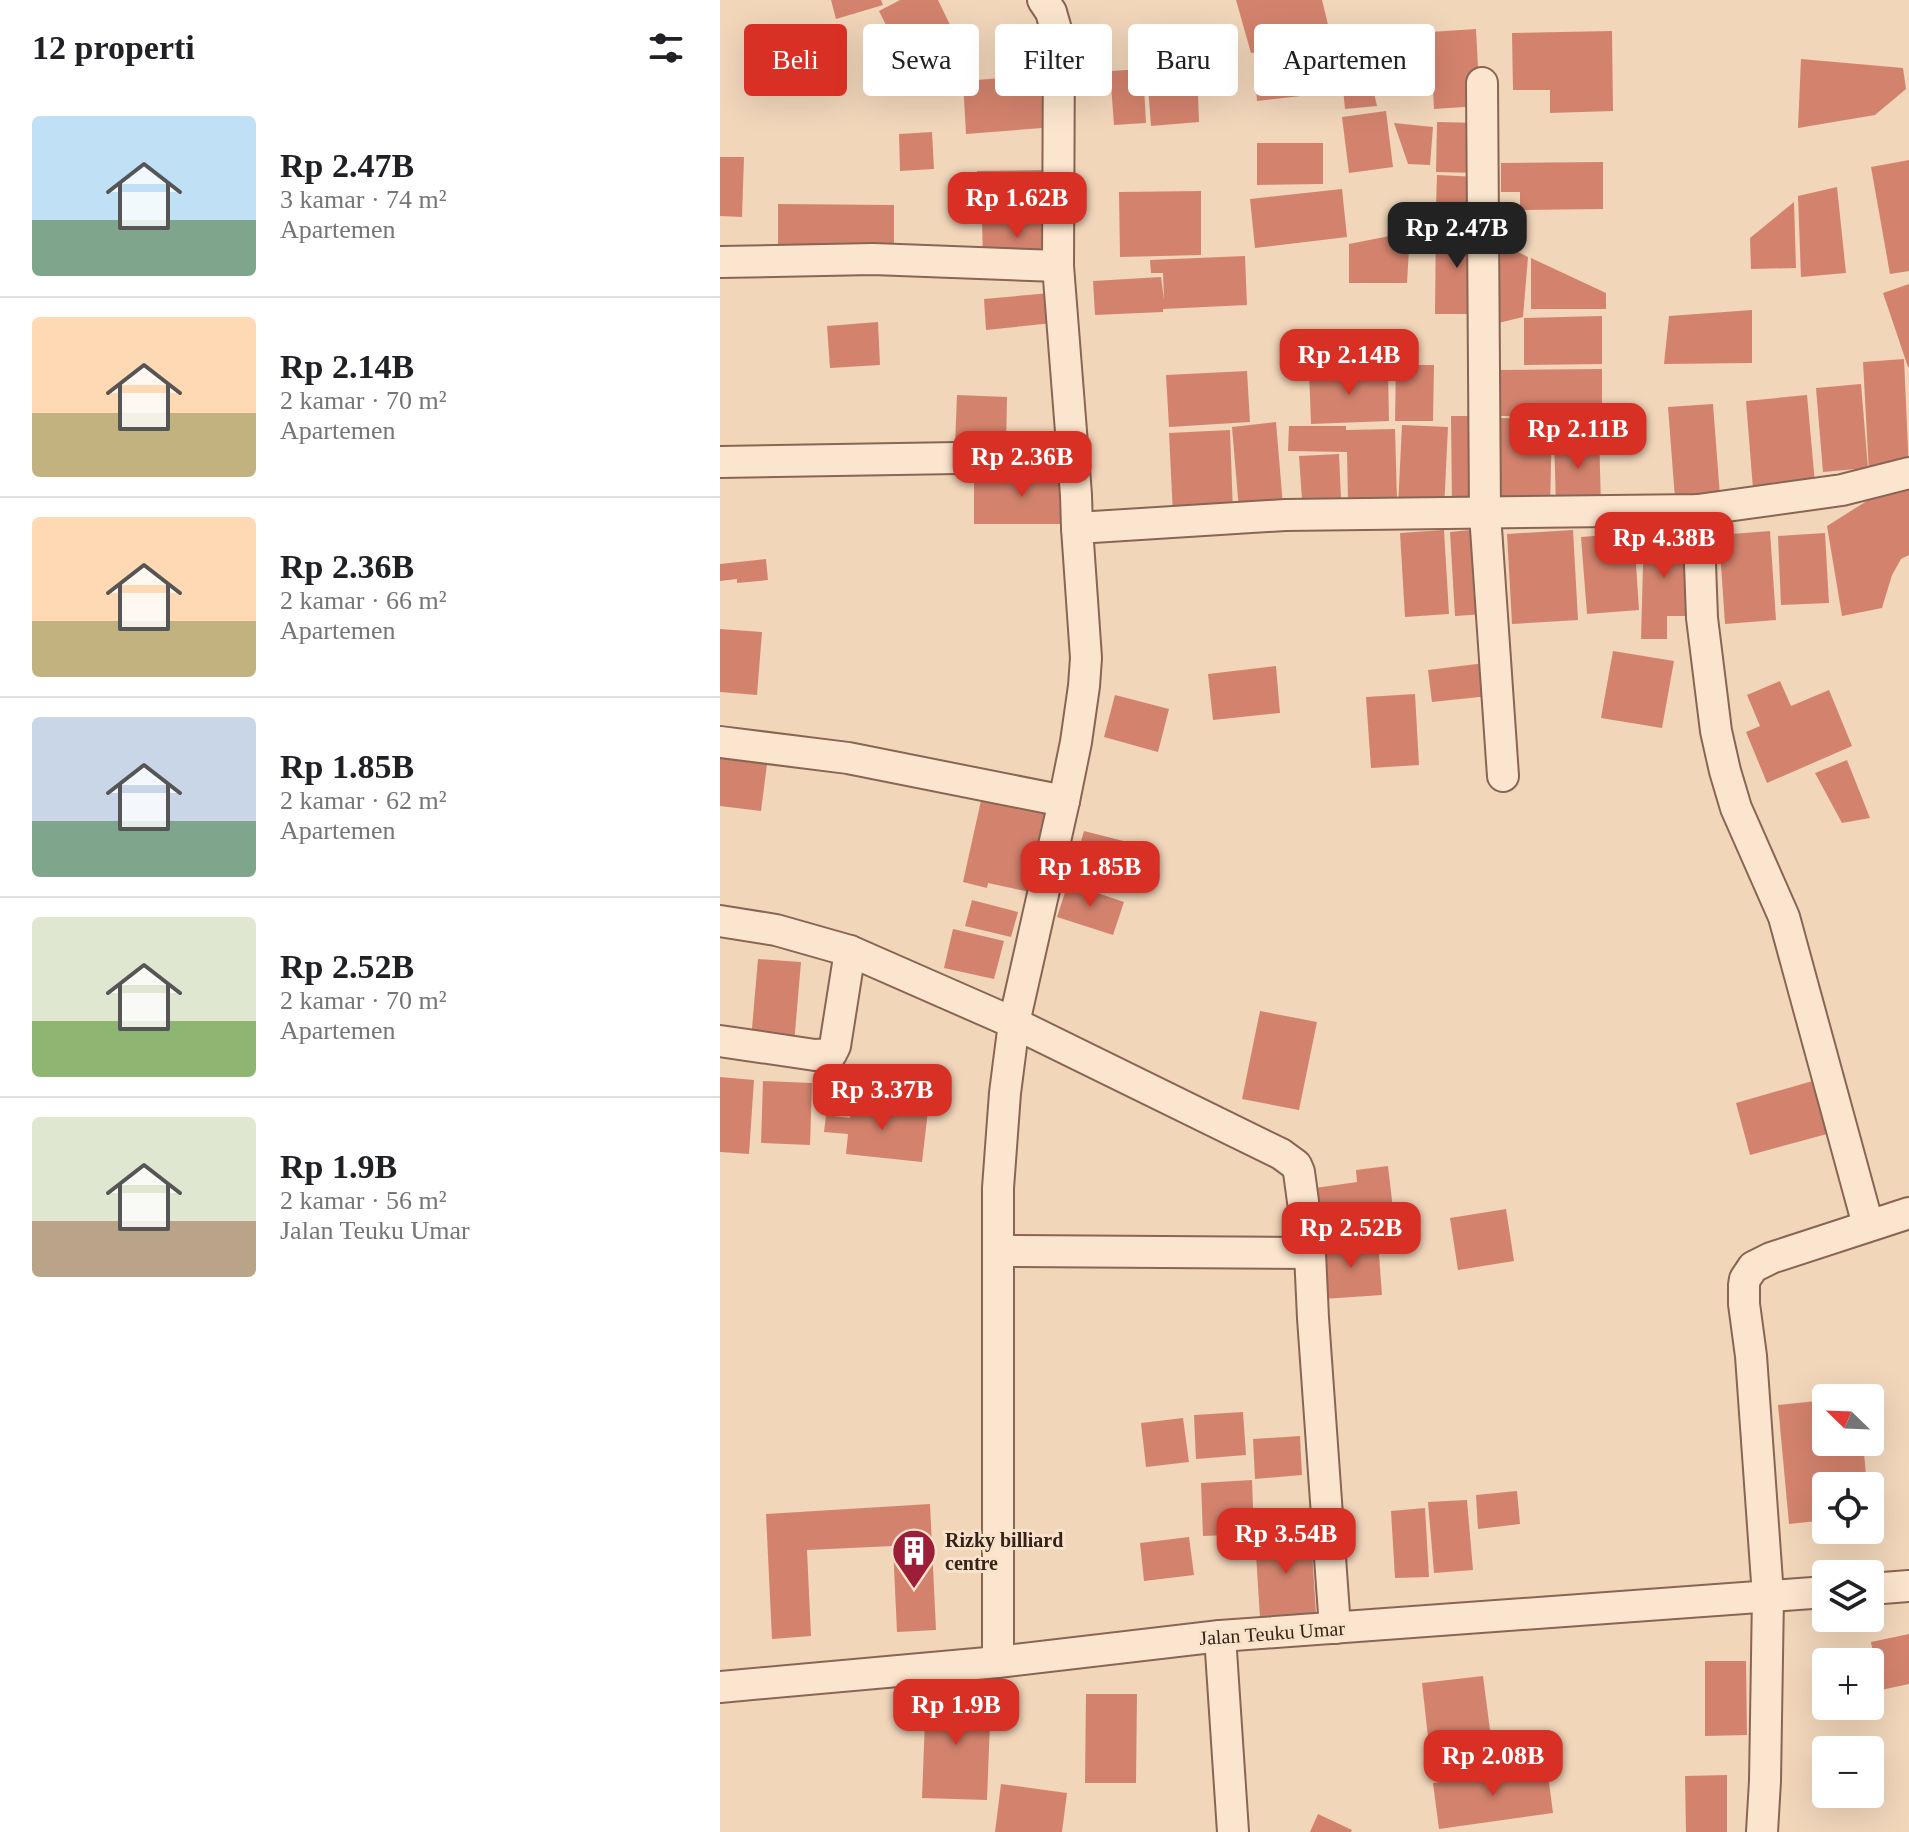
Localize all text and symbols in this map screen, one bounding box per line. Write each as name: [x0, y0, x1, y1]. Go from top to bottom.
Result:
chip: Beli: [744, 24, 847, 96]
chip: Sewa: [863, 24, 979, 96]
chip: Filter: [995, 24, 1112, 96]
chip: Baru: [1128, 24, 1238, 96]
chip: Apartemen: [1254, 24, 1435, 96]
icon: filters: [644, 26, 688, 70]
text: 12 properti: [32, 29, 195, 66]
text: Rp 2.47B: [280, 147, 414, 184]
icon: home: [96, 148, 192, 244]
pin: Rp 1.62B: [934, 172, 1100, 240]
text: Rp 1.62B: [966, 183, 1068, 212]
text: 3 kamar · 74 m²: [280, 185, 447, 214]
pin: Rp 2.47B: [1374, 202, 1540, 270]
text: Rp 2.47B: [1406, 213, 1508, 242]
text: Apartemen: [280, 215, 396, 244]
pin: Rp 2.14B: [1266, 329, 1432, 397]
text: Rp 2.14B: [1298, 340, 1400, 369]
text: Rp 2.14B: [280, 348, 414, 385]
icon: home: [96, 349, 192, 445]
text: 2 kamar · 70 m²: [280, 386, 447, 415]
pin: Rp 2.11B: [1495, 403, 1661, 471]
text: Rp 2.11B: [1527, 414, 1629, 443]
text: Apartemen: [280, 416, 396, 445]
pin: Rp 2.36B: [939, 431, 1105, 499]
text: Rp 2.36B: [971, 442, 1073, 471]
pin: Rp 4.38B: [1581, 512, 1747, 580]
text: Rp 4.38B: [1613, 523, 1715, 552]
text: Rp 2.36B: [280, 548, 414, 585]
icon: home: [96, 549, 192, 645]
text: 2 kamar · 66 m²: [280, 586, 447, 615]
text: Apartemen: [280, 616, 396, 645]
text: Rp 1.85B: [280, 748, 414, 785]
icon: home: [96, 749, 192, 845]
text: 2 kamar · 62 m²: [280, 786, 447, 815]
text: Apartemen: [280, 816, 396, 845]
pin: Rp 1.85B: [1007, 841, 1173, 909]
text: Rp 1.85B: [1039, 852, 1141, 881]
text: Rp 2.52B: [280, 948, 414, 985]
icon: home: [96, 949, 192, 1045]
text: 2 kamar · 70 m²: [280, 986, 447, 1015]
text: Apartemen: [280, 1016, 396, 1045]
pin: Rp 3.37B: [799, 1064, 965, 1132]
text: Rp 3.37B: [831, 1075, 933, 1104]
text: Rp 1.9B: [280, 1148, 397, 1185]
icon: home: [96, 1149, 192, 1245]
text: 2 kamar · 56 m²: [280, 1186, 447, 1215]
pin: Rp 2.52B: [1268, 1202, 1434, 1270]
text: Rp 2.52B: [1300, 1213, 1402, 1242]
text: Jalan Teuku Umar: [280, 1216, 470, 1245]
north arrow: [1812, 1384, 1884, 1456]
map controls: [1812, 1384, 1884, 1808]
button: locate: [1812, 1472, 1884, 1544]
pin: Rp 3.54B: [1203, 1508, 1369, 1576]
text: Rp 3.54B: [1235, 1519, 1337, 1548]
building icon: Rizky billiard centre: [890, 1527, 938, 1590]
place label: Rizky billiard centre: [945, 1529, 1063, 1574]
button: layers: [1812, 1560, 1884, 1632]
street label: Jalan Teuku Umar: [1198, 1617, 1346, 1649]
button: +: [1812, 1648, 1884, 1720]
pin: Rp 1.9B: [882, 1679, 1030, 1747]
text: Rp 1.9B: [911, 1690, 1001, 1719]
pin: Rp 2.08B: [1410, 1730, 1576, 1798]
button: −: [1812, 1736, 1884, 1808]
text: Rp 2.08B: [1442, 1741, 1544, 1770]

